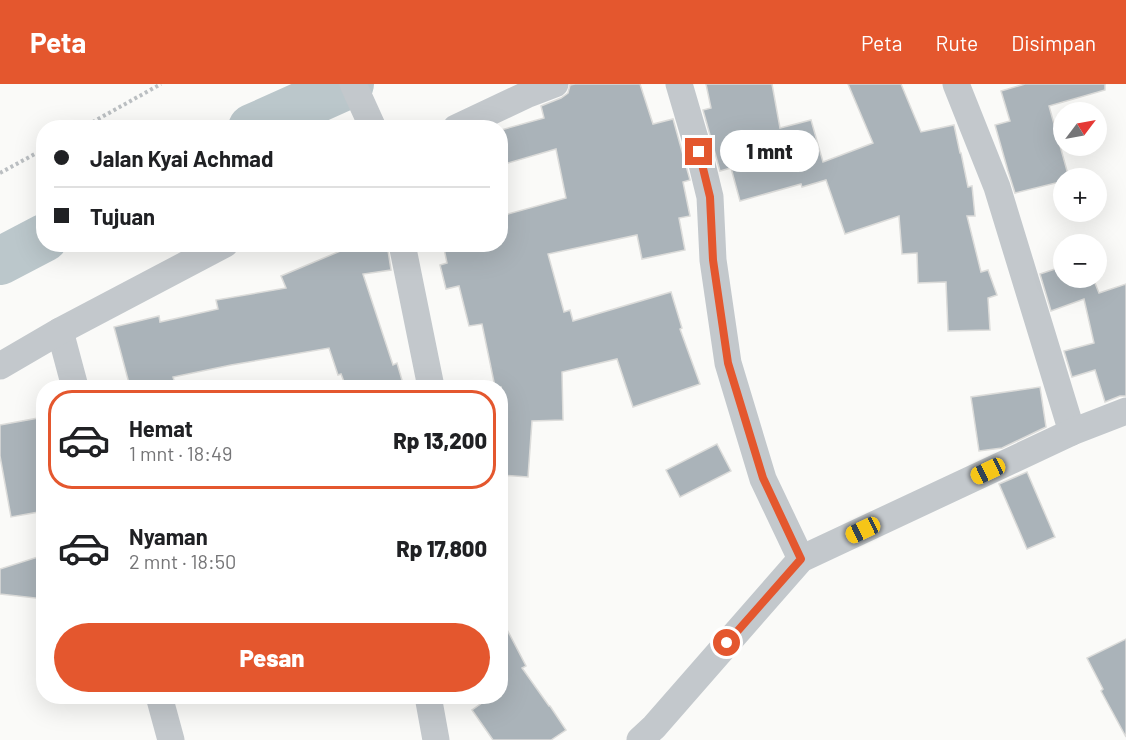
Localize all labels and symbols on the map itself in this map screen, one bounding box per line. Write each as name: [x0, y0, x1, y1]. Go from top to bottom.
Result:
north arrow: [1053, 102, 1107, 156]
callout: 1 mnt: [720, 131, 819, 173]
route end: [685, 138, 712, 165]
car: [968, 455, 1008, 487]
car: [843, 514, 883, 546]
route start: [713, 629, 740, 656]

